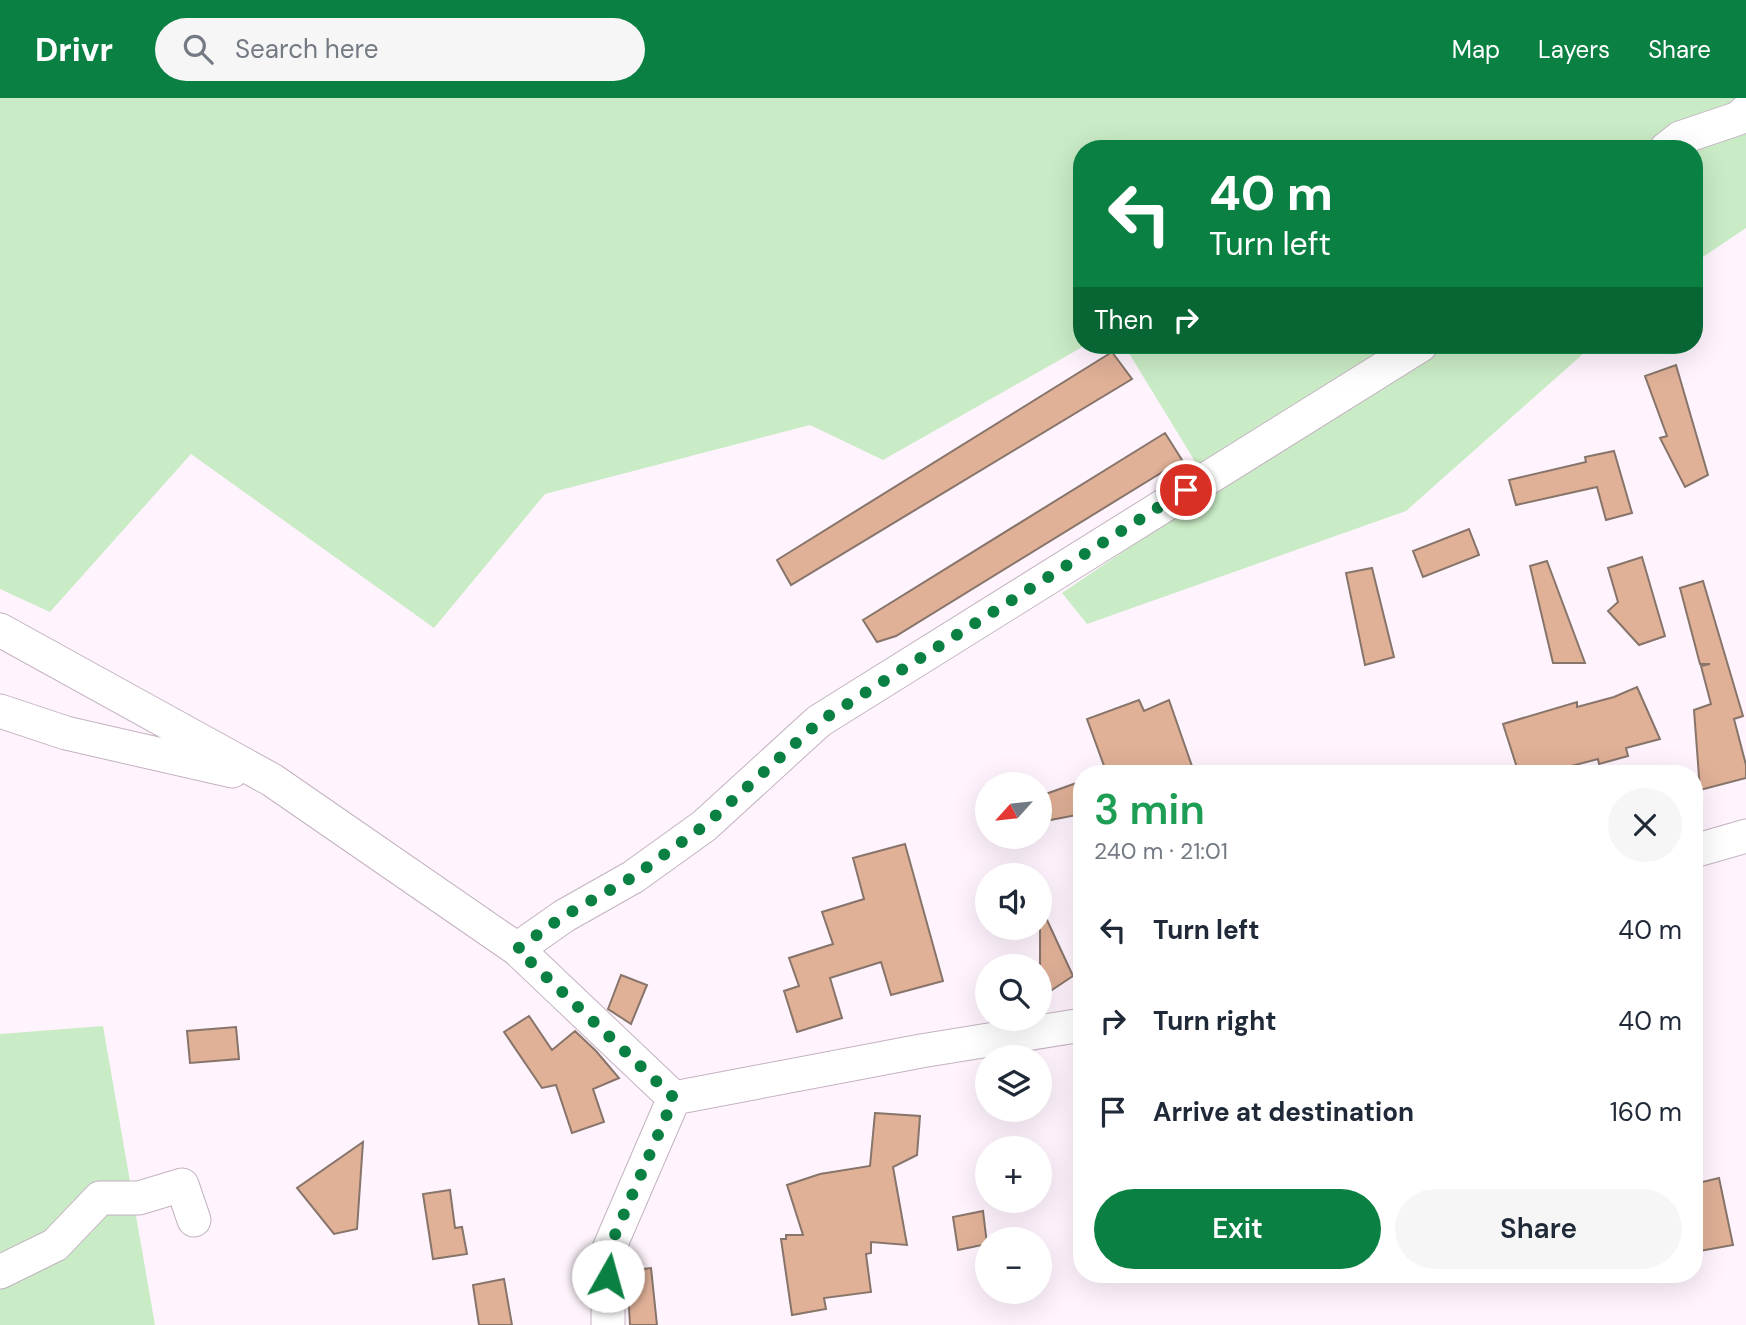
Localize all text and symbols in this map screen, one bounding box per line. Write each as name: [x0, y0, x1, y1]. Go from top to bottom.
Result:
search box: [155, 18, 645, 81]
text: Drivr: [35, 28, 113, 71]
icon: search: [179, 30, 217, 68]
text: Search here: [235, 32, 378, 66]
text: Map: [1452, 34, 1500, 65]
text: Layers: [1538, 34, 1610, 65]
text: Share: [1648, 34, 1711, 65]
text: 40 m: [1209, 161, 1333, 225]
icon: left: [1094, 168, 1185, 259]
text: Turn left: [1209, 223, 1331, 265]
icon: right: [1167, 301, 1205, 339]
text: Then: [1094, 303, 1153, 337]
pin: [1156, 460, 1216, 520]
icon: arrive: [1167, 471, 1205, 509]
north arrow: [975, 772, 1052, 849]
map controls: [975, 772, 1052, 1304]
text: 3 min: [1094, 782, 1205, 837]
button: close: [1608, 788, 1682, 862]
text: 240 m · 21:01: [1094, 836, 1228, 866]
button: sound: [975, 863, 1052, 940]
icon: left: [1094, 911, 1132, 949]
text: Turn left: [1153, 913, 1260, 947]
text: 40 m: [1618, 913, 1682, 947]
button: search: [975, 954, 1052, 1031]
icon: right: [1094, 1002, 1132, 1040]
text: Turn right: [1153, 1004, 1277, 1038]
text: 40 m: [1618, 1004, 1682, 1038]
button: layers: [975, 1045, 1052, 1122]
icon: arrive: [1094, 1093, 1132, 1131]
text: Arrive at destination: [1153, 1095, 1414, 1129]
text: 160 m: [1610, 1095, 1682, 1129]
button: +: [975, 1136, 1052, 1213]
button: Exit: [1094, 1189, 1381, 1269]
button: Share: [1395, 1189, 1682, 1269]
button: −: [975, 1227, 1052, 1304]
position arrow: [571, 1239, 645, 1313]

